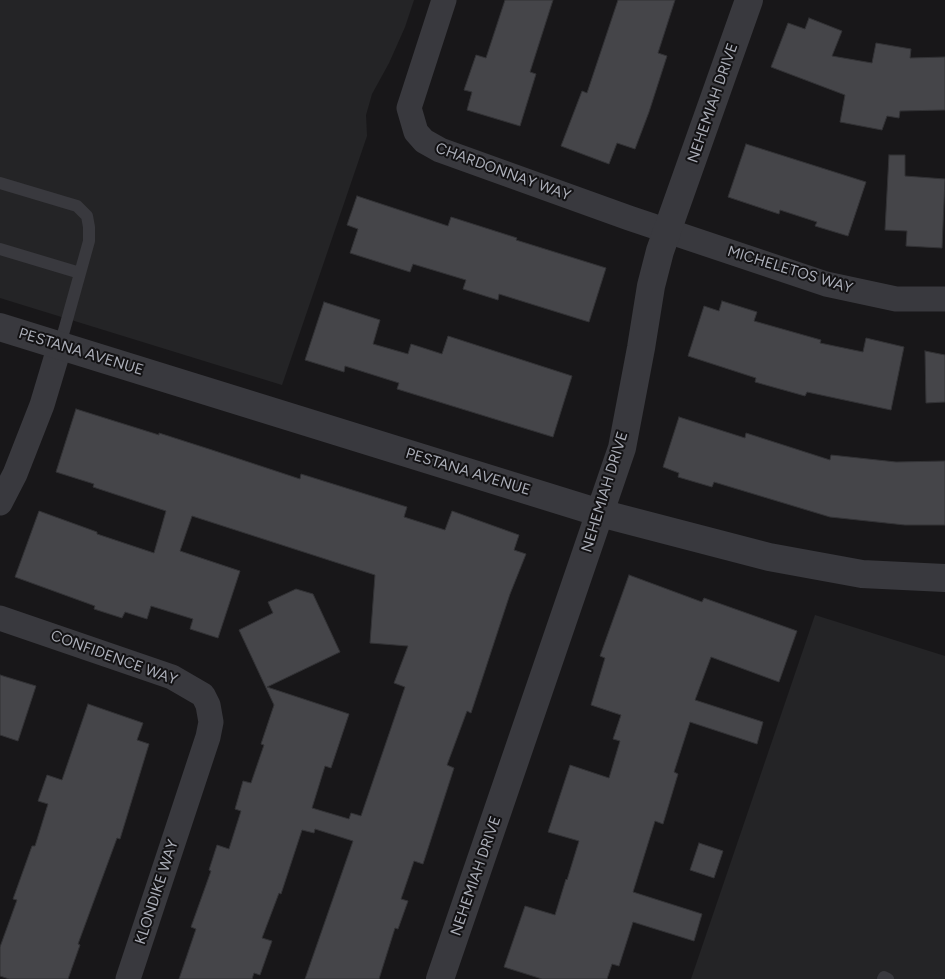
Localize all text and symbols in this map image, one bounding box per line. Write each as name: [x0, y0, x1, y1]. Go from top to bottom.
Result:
street label: NEHEMIAH DRIVE: [684, 41, 742, 165]
street label: CHARDONNAY WAY: [433, 139, 573, 205]
street label: MICHELETOS WAY: [725, 242, 855, 298]
street label: PESTANA AVENUE: [16, 324, 146, 380]
street label: NEHEMIAH DRIVE: [578, 429, 632, 555]
street label: PESTANA AVENUE: [403, 444, 533, 500]
street label: CONFIDENCE WAY: [48, 627, 180, 689]
street label: NEHEMIAH DRIVE: [447, 814, 505, 938]
street label: KLONDIKE WAY: [132, 837, 182, 947]

